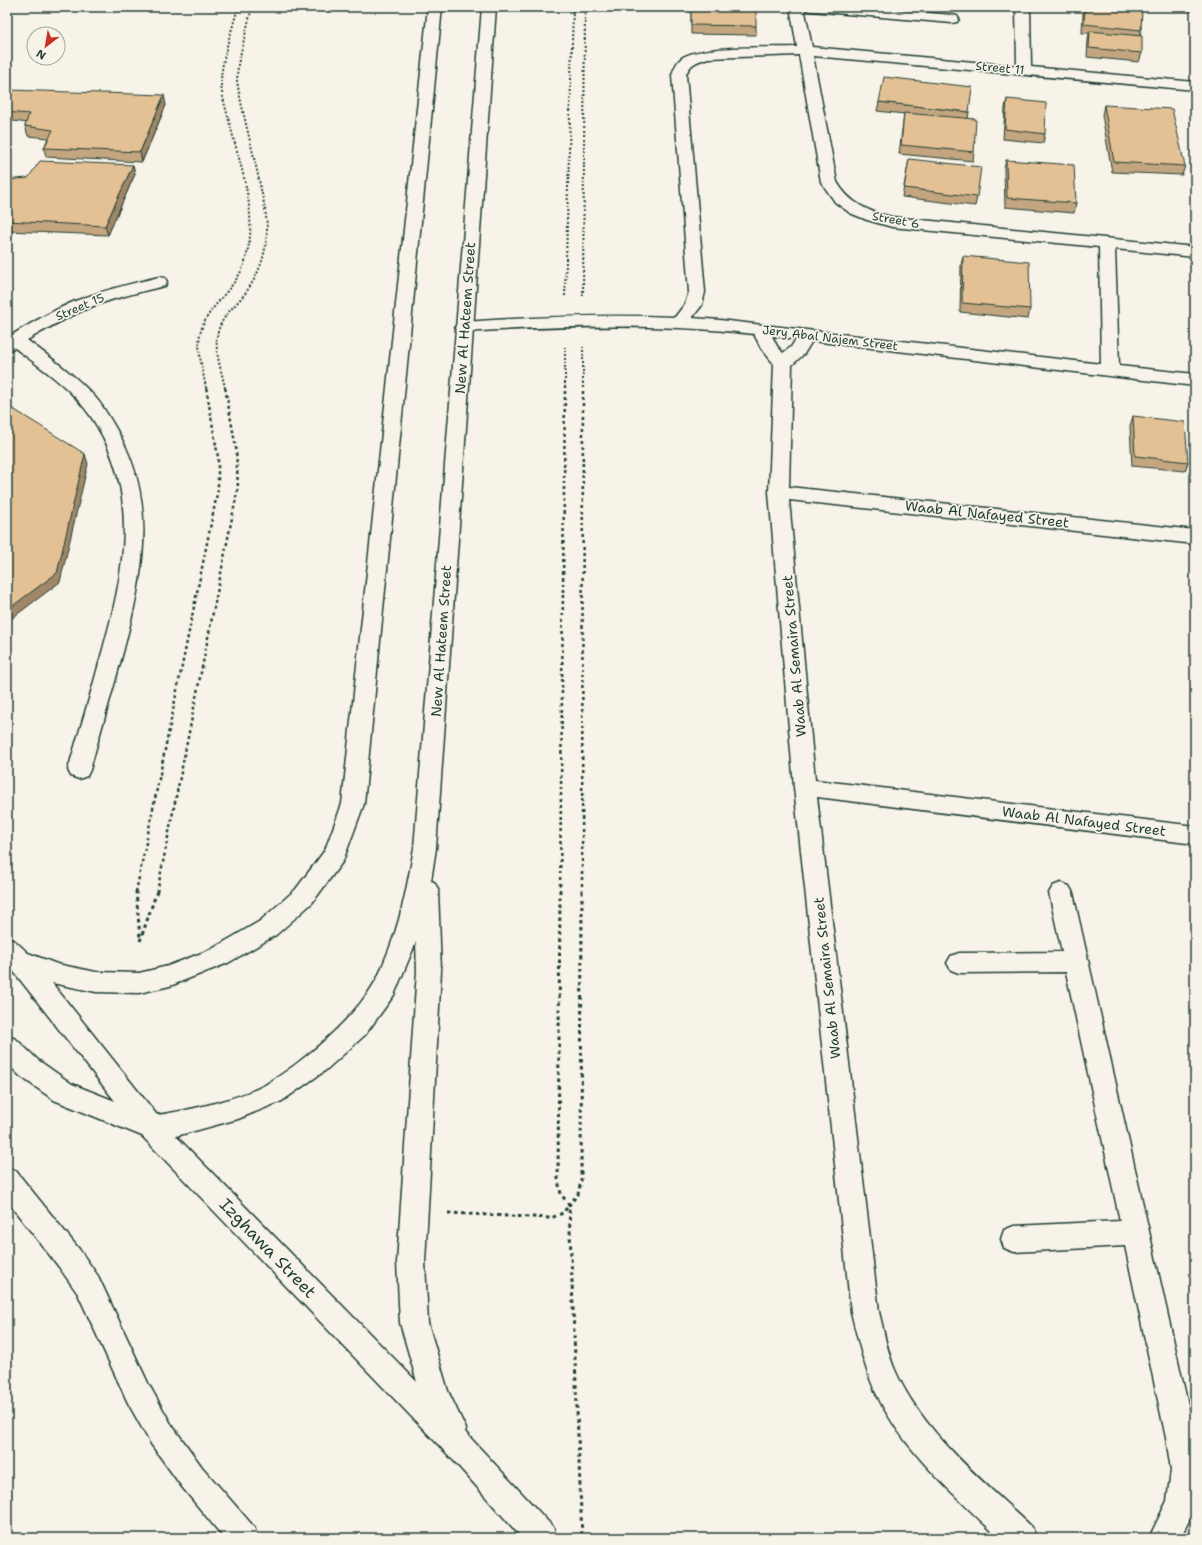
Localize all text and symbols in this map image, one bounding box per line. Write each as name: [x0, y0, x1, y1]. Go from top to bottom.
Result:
north arrow: [26, 26, 66, 66]
text: N: [33, 45, 49, 63]
street label: Street 11: [975, 58, 1025, 78]
street label: Street 6: [871, 208, 921, 232]
street label: New Al Hateem Street: [451, 241, 479, 395]
street label: Street 15: [53, 290, 107, 324]
street label: Jery Abal Najem Street: [761, 322, 899, 354]
street label: Waab Al Nafayed Street: [904, 496, 1070, 532]
street label: New Al Hateem Street: [427, 564, 455, 718]
street label: Waab Al Semaira Street: [778, 574, 810, 738]
street label: Waab Al Nafayed Street: [1001, 802, 1167, 840]
street label: Waab Al Semaira Street: [810, 896, 844, 1060]
street label: Izghawa Street: [215, 1193, 321, 1303]

